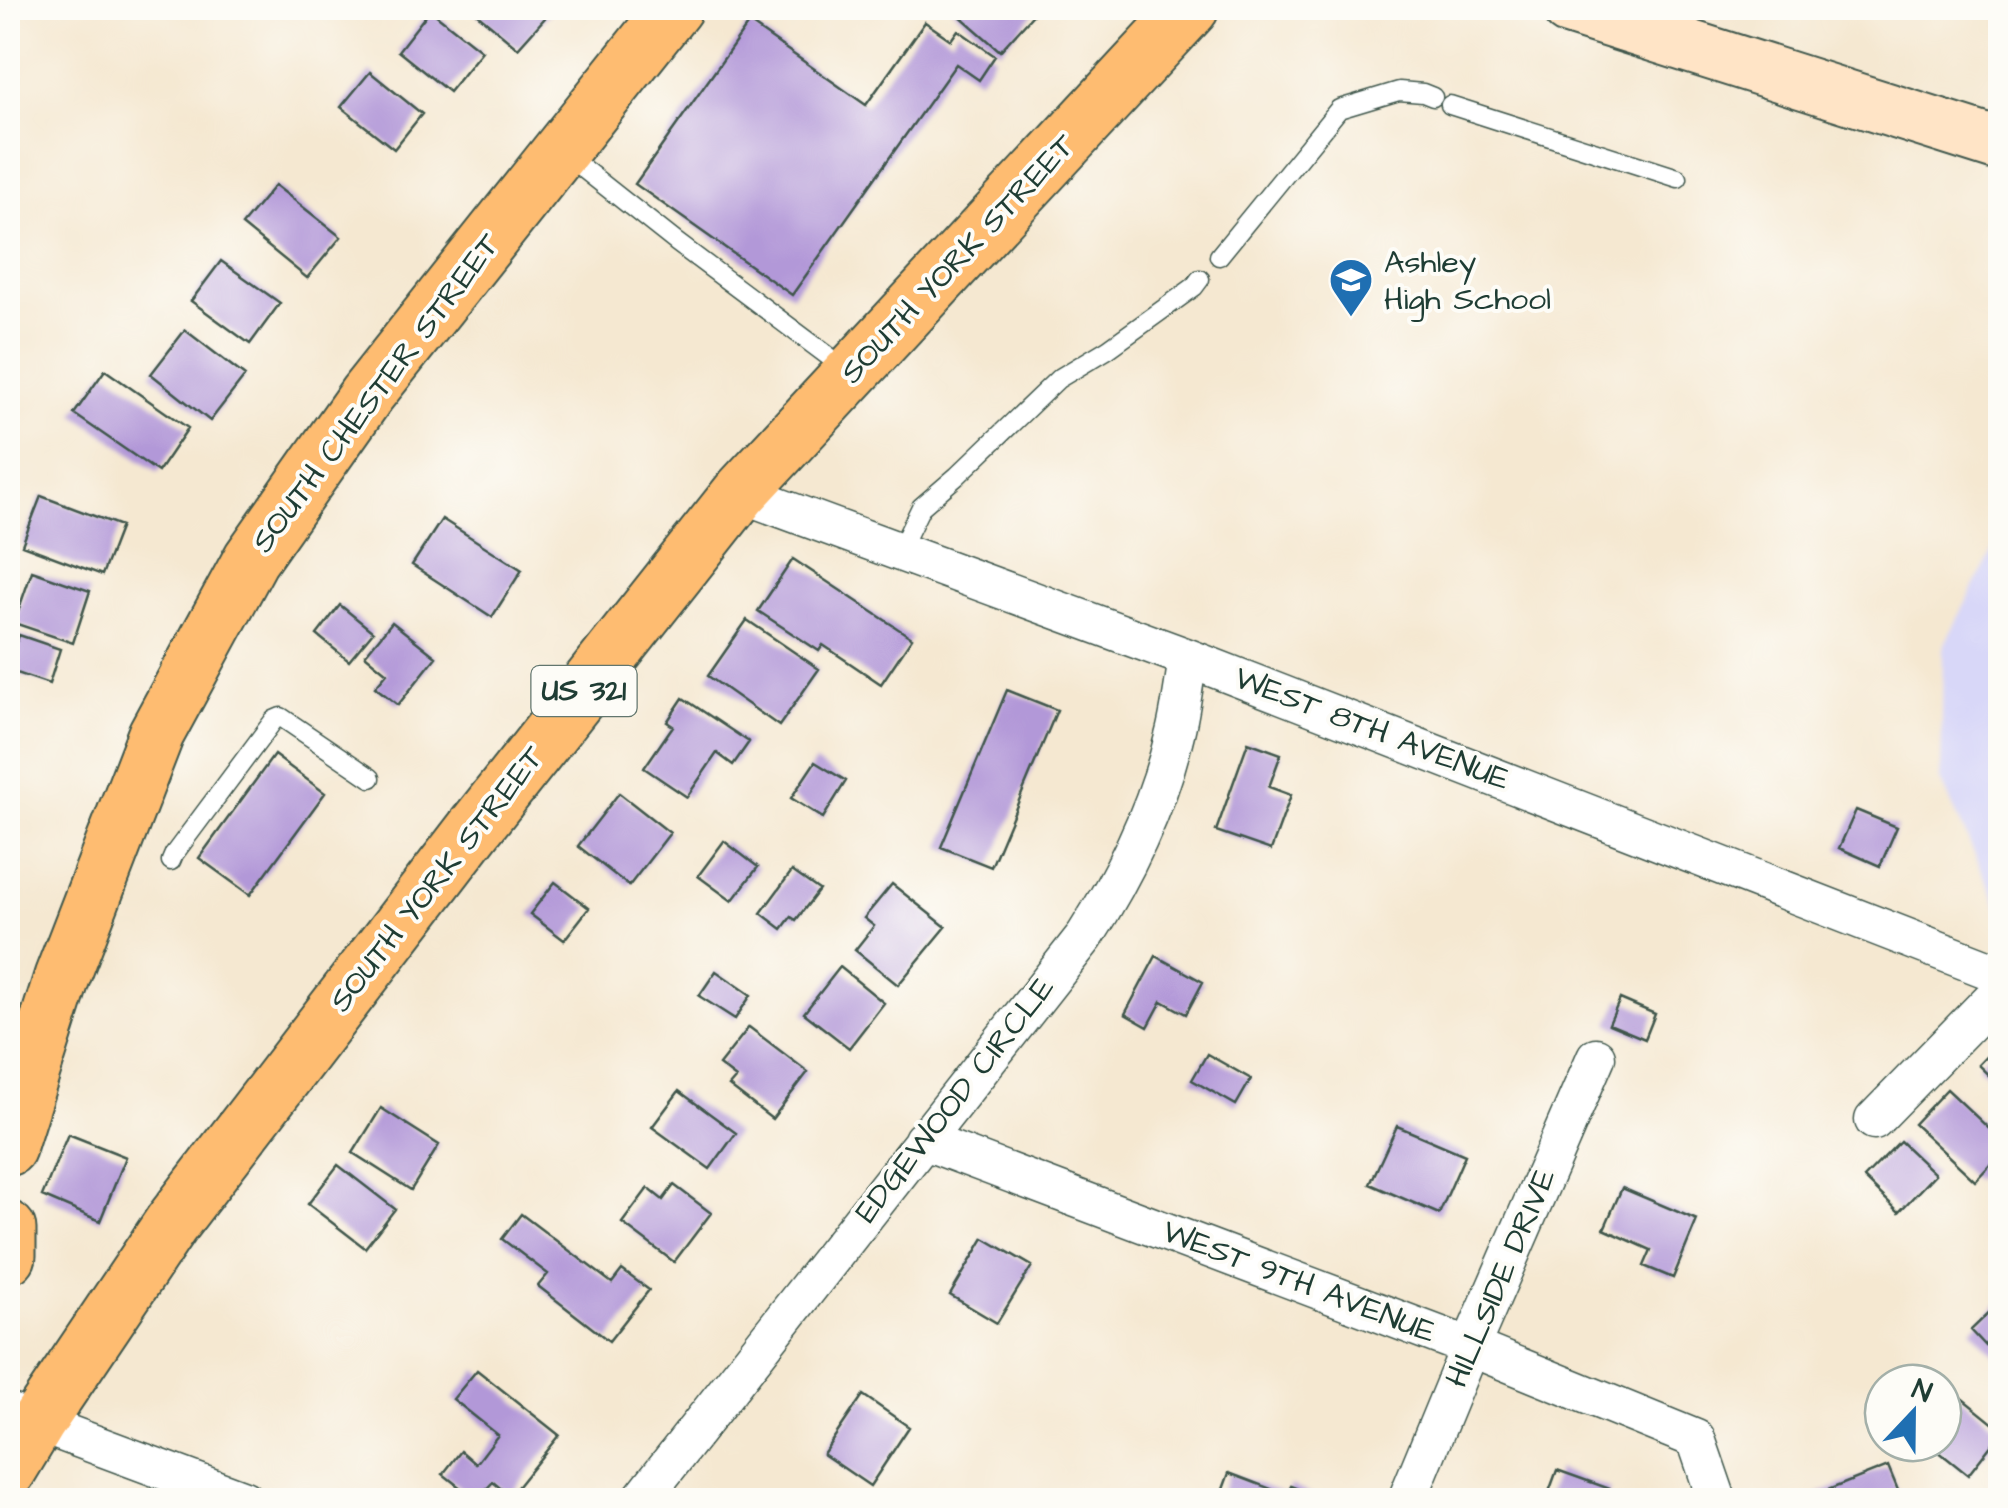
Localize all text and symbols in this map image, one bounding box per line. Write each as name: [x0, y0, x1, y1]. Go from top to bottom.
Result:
street label: SOUTH YORK STREET: [830, 124, 1086, 394]
street label: SOUTH CHESTER STREET: [241, 224, 511, 562]
place label: Ashley High School: [1384, 240, 1551, 322]
school or university icon: Ashley High School: [1328, 257, 1374, 318]
street label: WEST 8TH AVENUE: [1228, 656, 1516, 802]
road number: US 321: [532, 666, 636, 716]
street label: SOUTH YORK STREET: [319, 736, 555, 1022]
street label: EDGEWOOD CIRCLE: [844, 967, 1066, 1233]
street label: HILLSIDE DRIVE: [1435, 1162, 1567, 1394]
street label: WEST 9TH AVENUE: [1156, 1209, 1442, 1355]
north arrow: [1863, 1363, 1963, 1463]
text: N: [1906, 1370, 1938, 1413]

